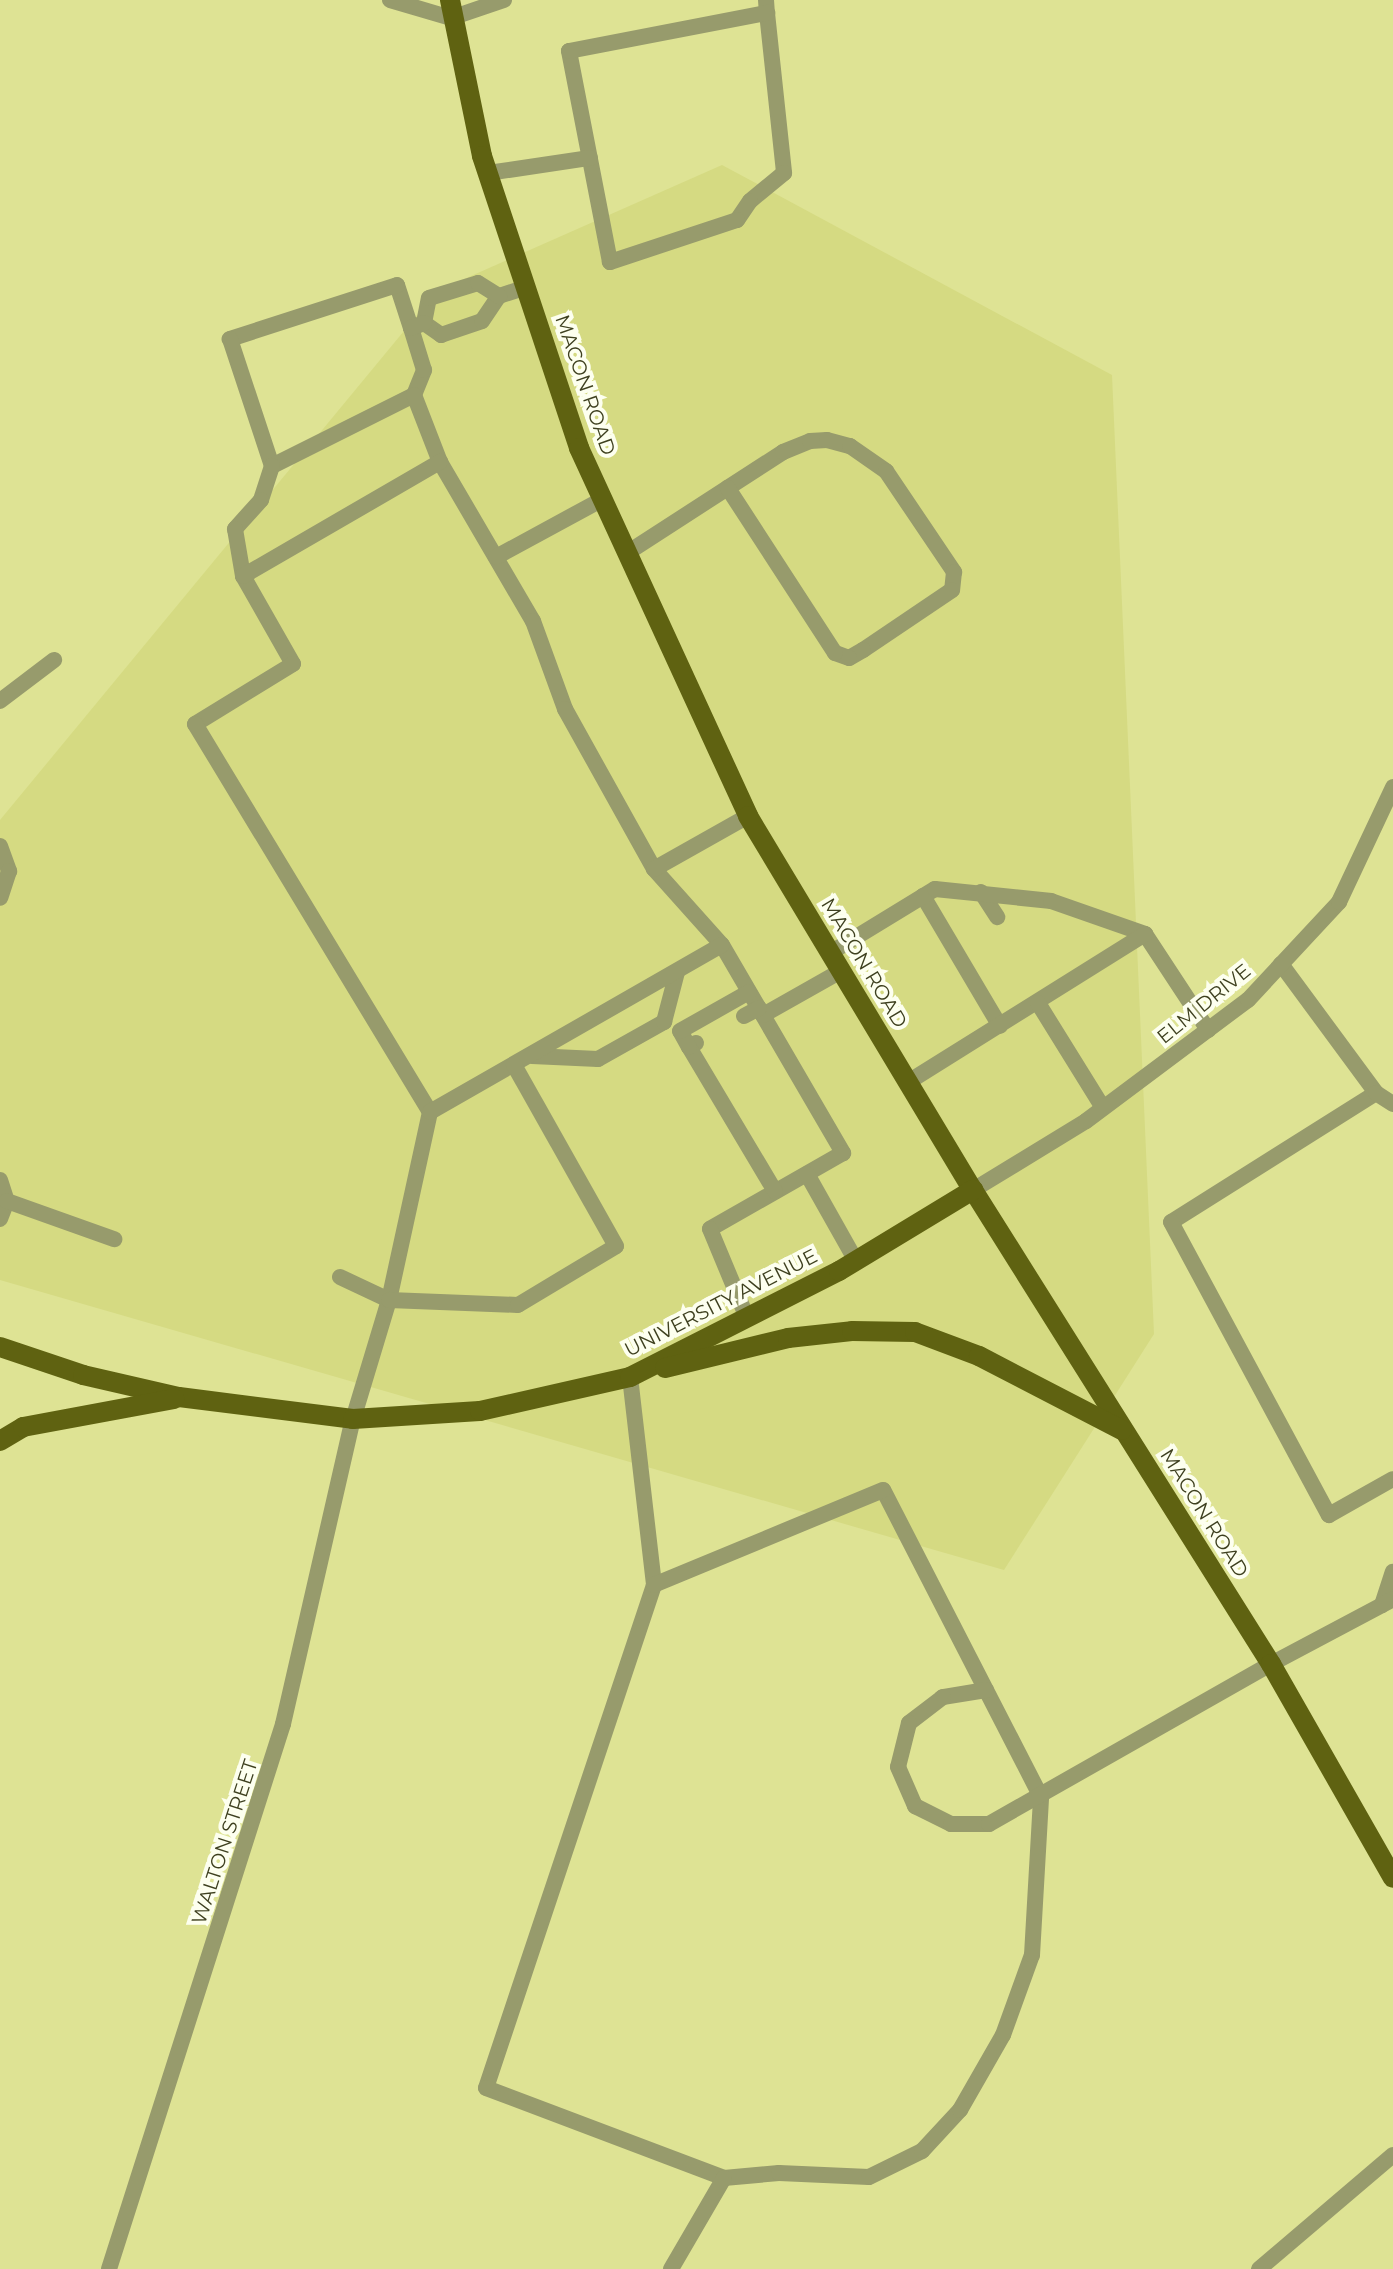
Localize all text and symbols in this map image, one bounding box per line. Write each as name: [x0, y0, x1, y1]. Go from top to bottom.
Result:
street label: MACON ROAD: [550, 312, 620, 458]
street label: MACON ROAD: [816, 894, 912, 1032]
street label: ELM DRIVE: [1152, 959, 1256, 1049]
street label: UNIVERSITY AVENUE: [621, 1244, 821, 1362]
street label: MACON ROAD: [1155, 1444, 1253, 1582]
street label: WALTON STREET: [187, 1757, 263, 1927]

